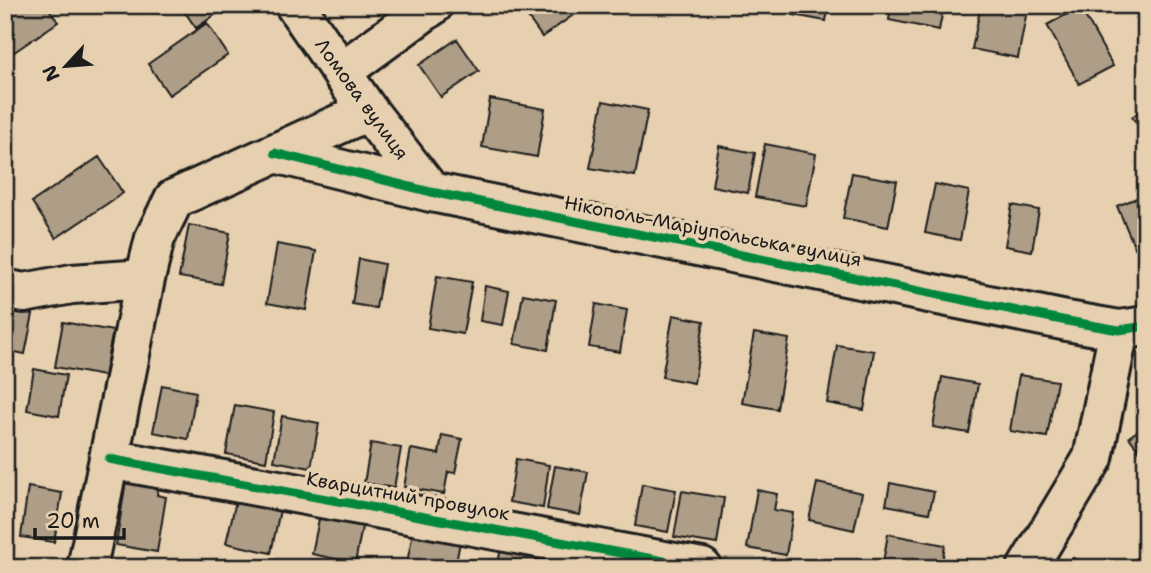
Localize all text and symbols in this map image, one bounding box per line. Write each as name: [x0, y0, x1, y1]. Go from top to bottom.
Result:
north arrow: [32, 32, 102, 102]
street label: Ломова вулиця: [309, 33, 415, 165]
text: N: [37, 61, 66, 85]
street label: Нікополь-Маріупольська вулиця: [562, 190, 864, 272]
street label: Кварцитний провулок: [305, 466, 511, 526]
scale bar: [35, 496, 124, 540]
text: 20 m: [46, 507, 100, 535]

